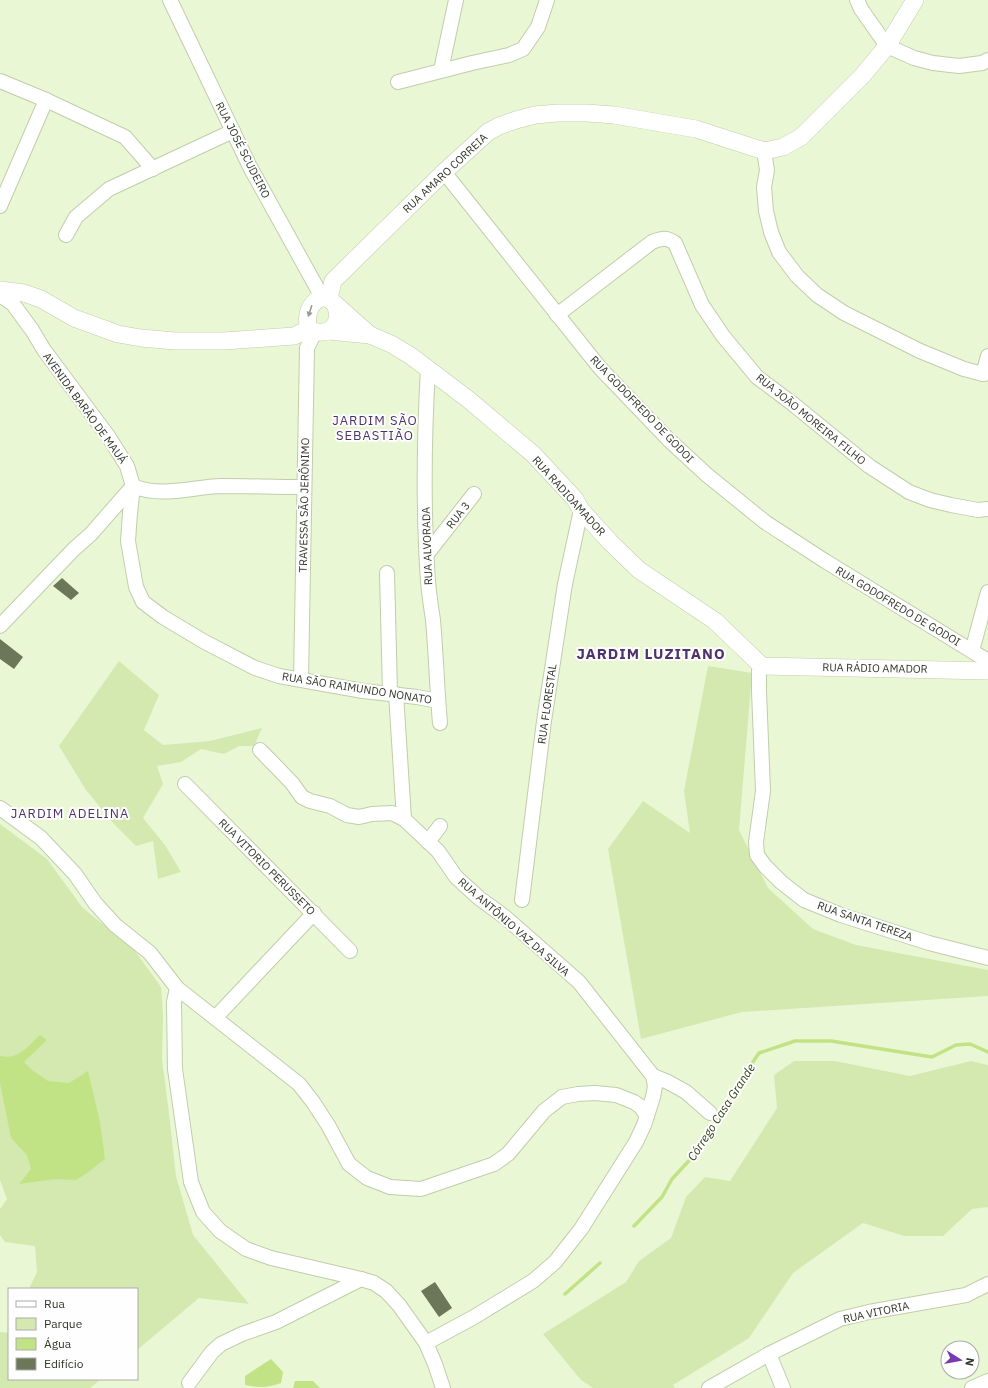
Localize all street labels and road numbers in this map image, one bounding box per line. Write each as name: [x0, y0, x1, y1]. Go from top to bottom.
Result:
street label: RUA JOSÉ SCUDEIRO: [213, 99, 273, 201]
street label: RUA AMARO CORREIA: [400, 130, 490, 216]
street label: AVENIDA BARÃO DE MAUÁ: [40, 350, 130, 466]
street label: RUA GODOFREDO DE GODOI: [587, 353, 697, 465]
street label: RUA JOÃO MOREIRA FILHO: [753, 370, 869, 468]
street label: TRAVESSA SÃO JERÔNIMO: [296, 437, 312, 572]
street label: RUA RADIOAMADOR: [529, 453, 609, 539]
street label: RUA 3: [443, 499, 473, 531]
street label: RUA ALVORADA: [419, 507, 435, 585]
street label: RUA GODOFREDO DE GODOI: [833, 563, 963, 649]
street label: RUA RÁDIO AMADOR: [822, 660, 928, 676]
street label: RUA FLORESTAL: [534, 663, 560, 745]
street label: RUA SÃO RAIMUNDO NONATO: [281, 669, 433, 707]
street label: RUA VITORIO PERUSSETO: [216, 816, 318, 918]
street label: RUA ANTÔNIO VAZ DA SILVA: [455, 875, 573, 979]
street label: RUA SANTA TEREZA: [815, 898, 915, 944]
street label: RUA VITORIA: [842, 1298, 910, 1326]

